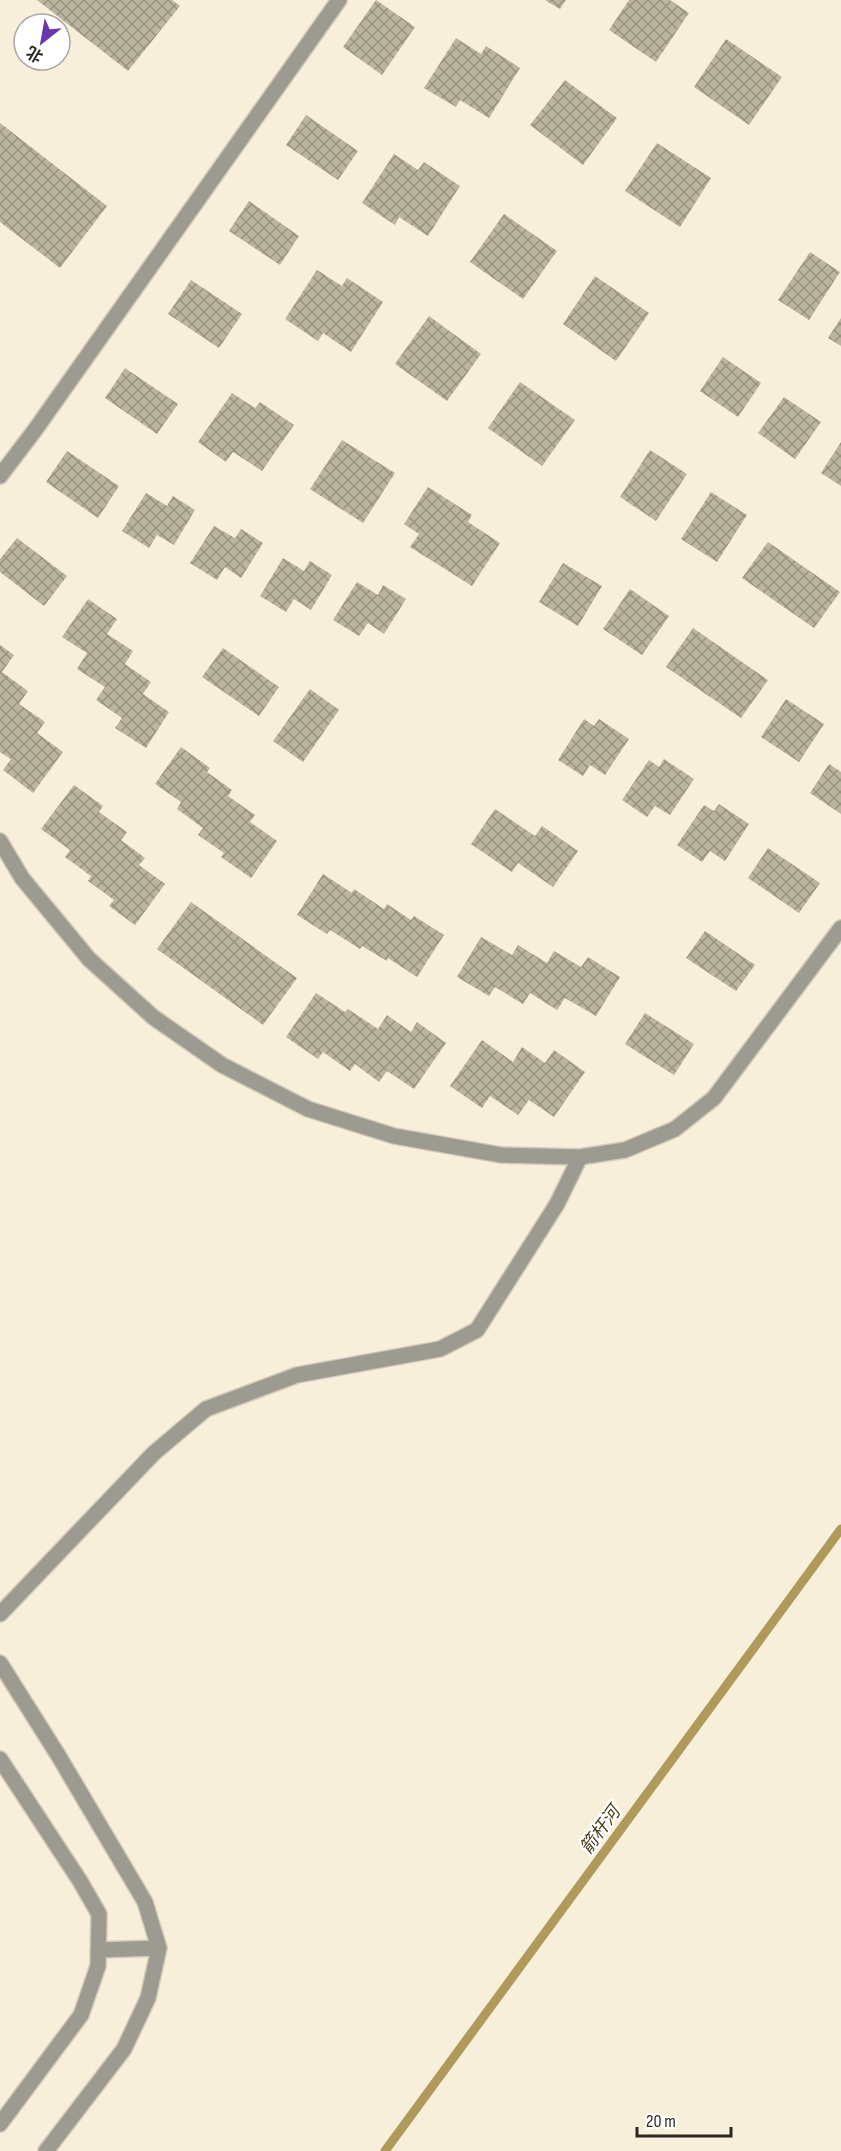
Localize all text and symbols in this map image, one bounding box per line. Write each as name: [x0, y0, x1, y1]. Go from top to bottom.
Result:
north arrow: [12, 12, 72, 72]
text: 北: [23, 41, 47, 66]
water label: 箭杆河: [576, 1800, 627, 1858]
scale bar: [637, 2100, 732, 2138]
text: 20 m: [646, 2111, 676, 2132]

